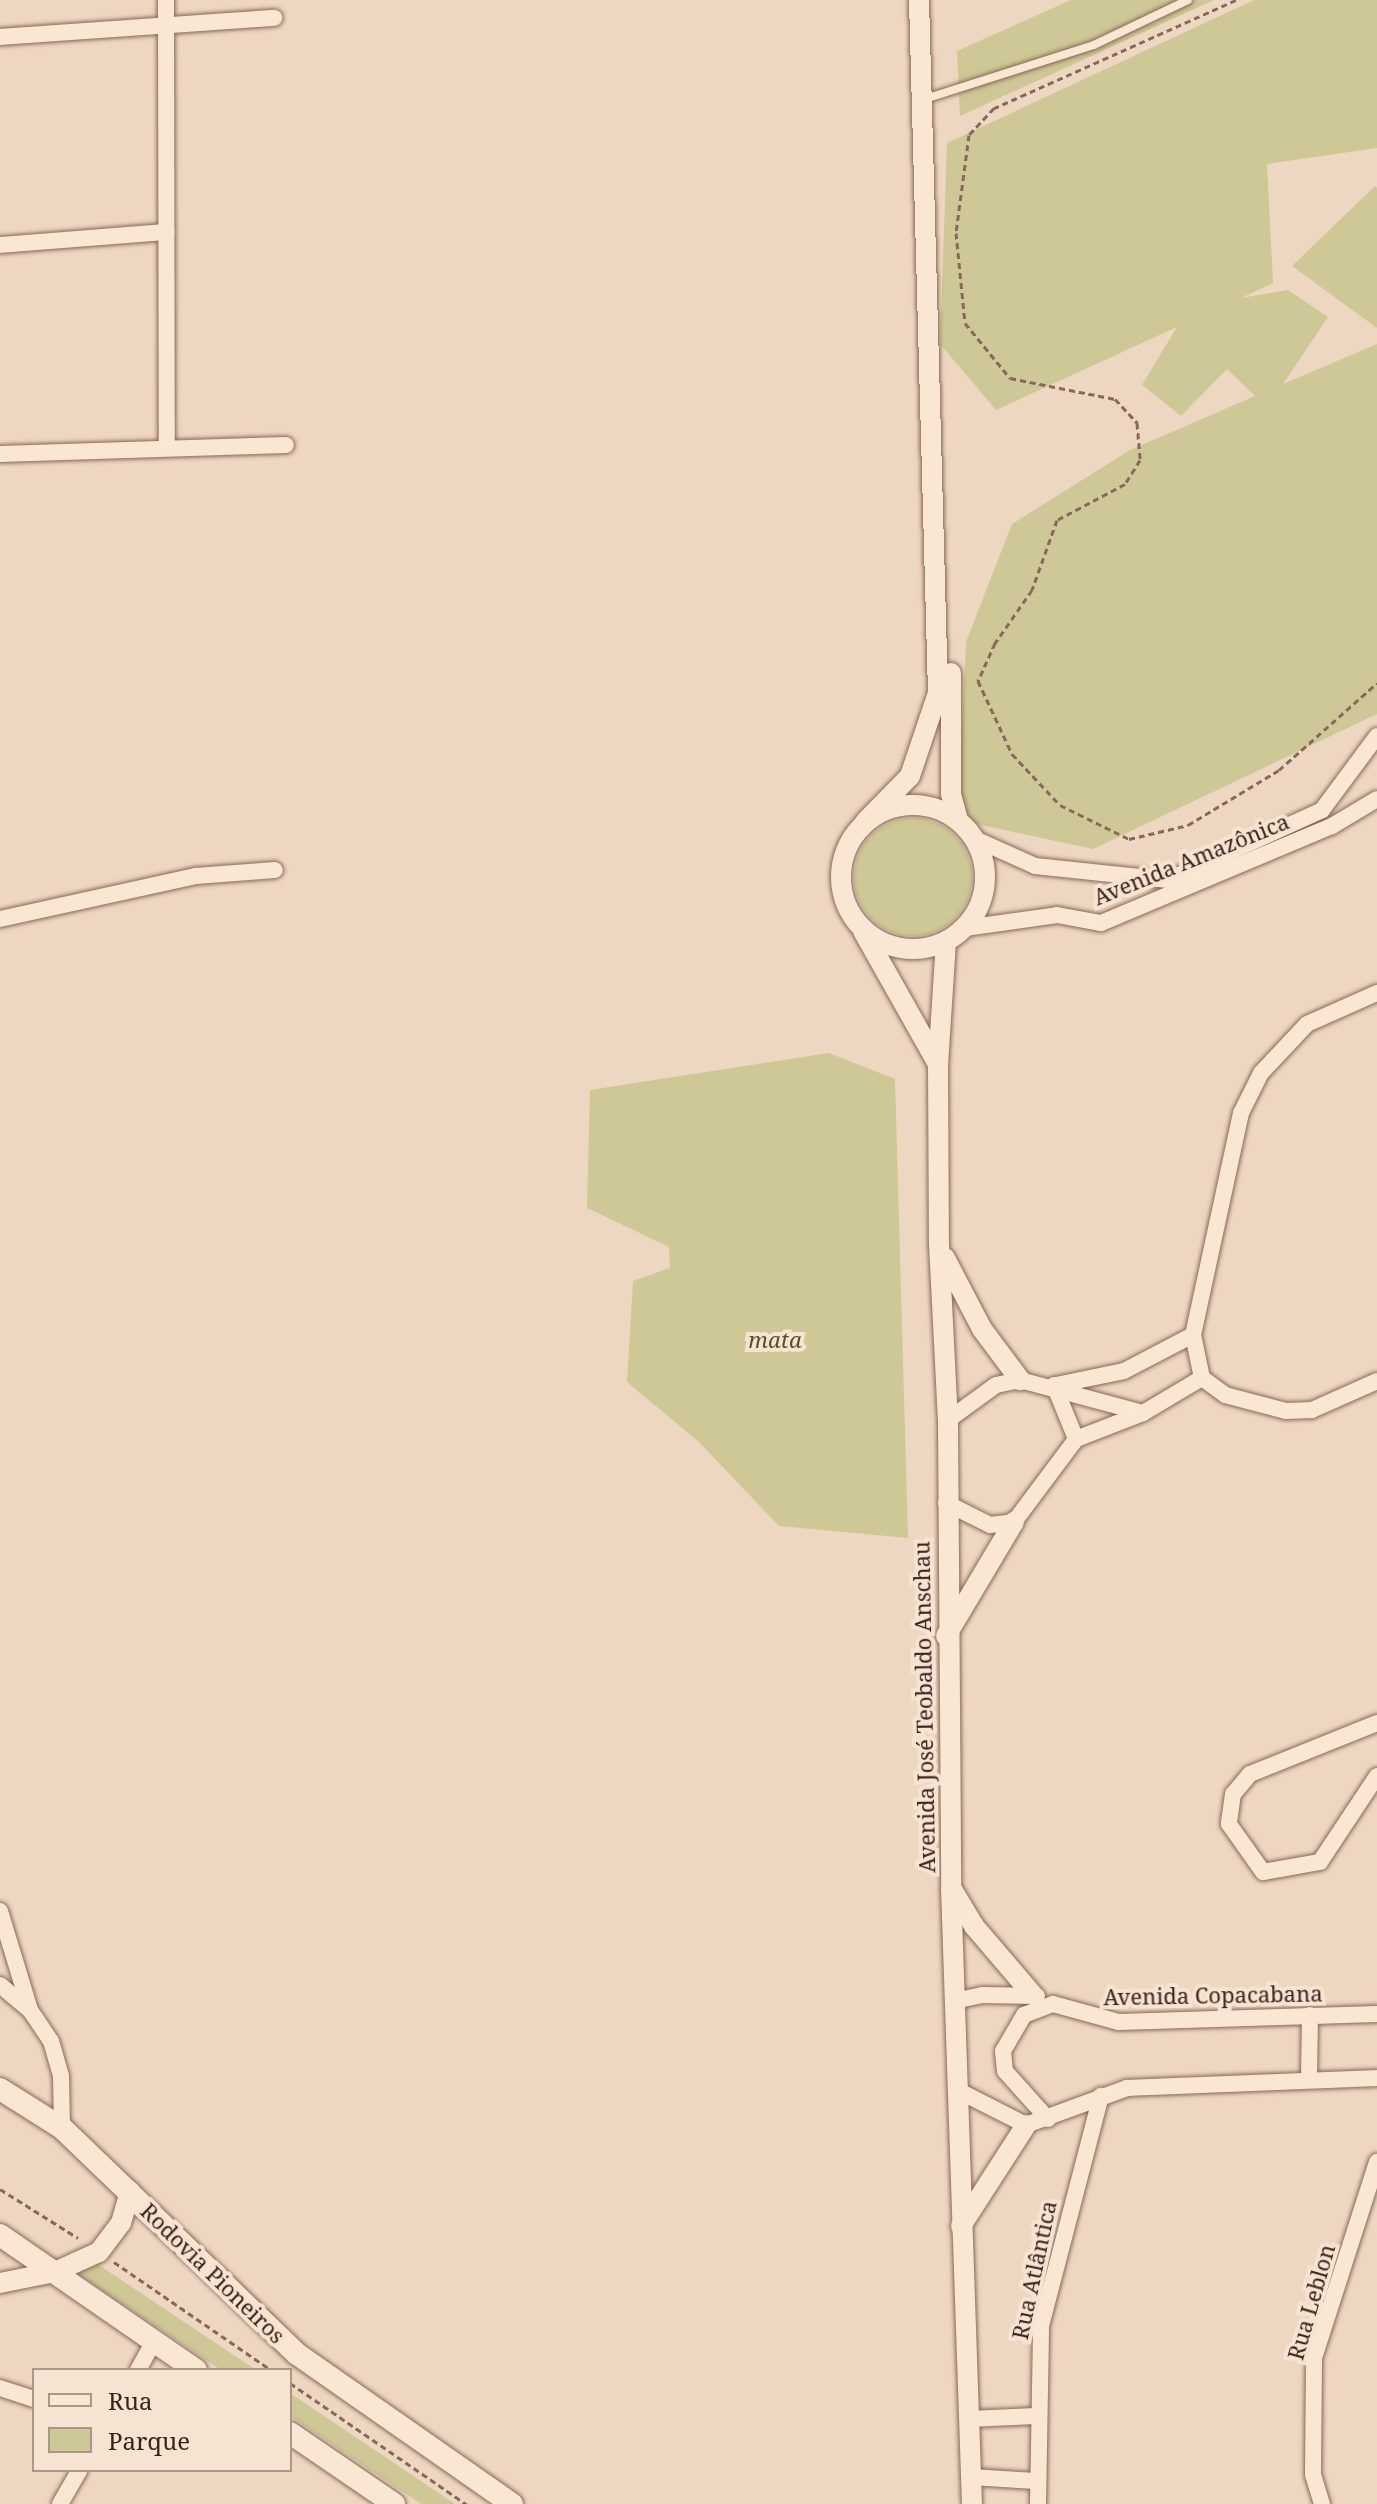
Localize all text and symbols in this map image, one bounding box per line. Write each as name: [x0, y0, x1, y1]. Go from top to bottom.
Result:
street label: Avenida Amazônica: [1089, 808, 1293, 910]
park label: mata: [748, 1327, 802, 1353]
street label: Avenida José Teobaldo Anschau: [908, 1541, 940, 1873]
street label: Avenida Copacabana: [1103, 1980, 1323, 2010]
street label: Rodovia Pioneiros: [135, 2197, 291, 2349]
street label: Rua Atlântica: [1006, 2198, 1062, 2342]
street label: Rua Leblon: [1282, 2241, 1340, 2363]
legend: [32, 2368, 292, 2472]
text: Rua: [108, 2384, 153, 2417]
text: Parque: [108, 2424, 190, 2457]

